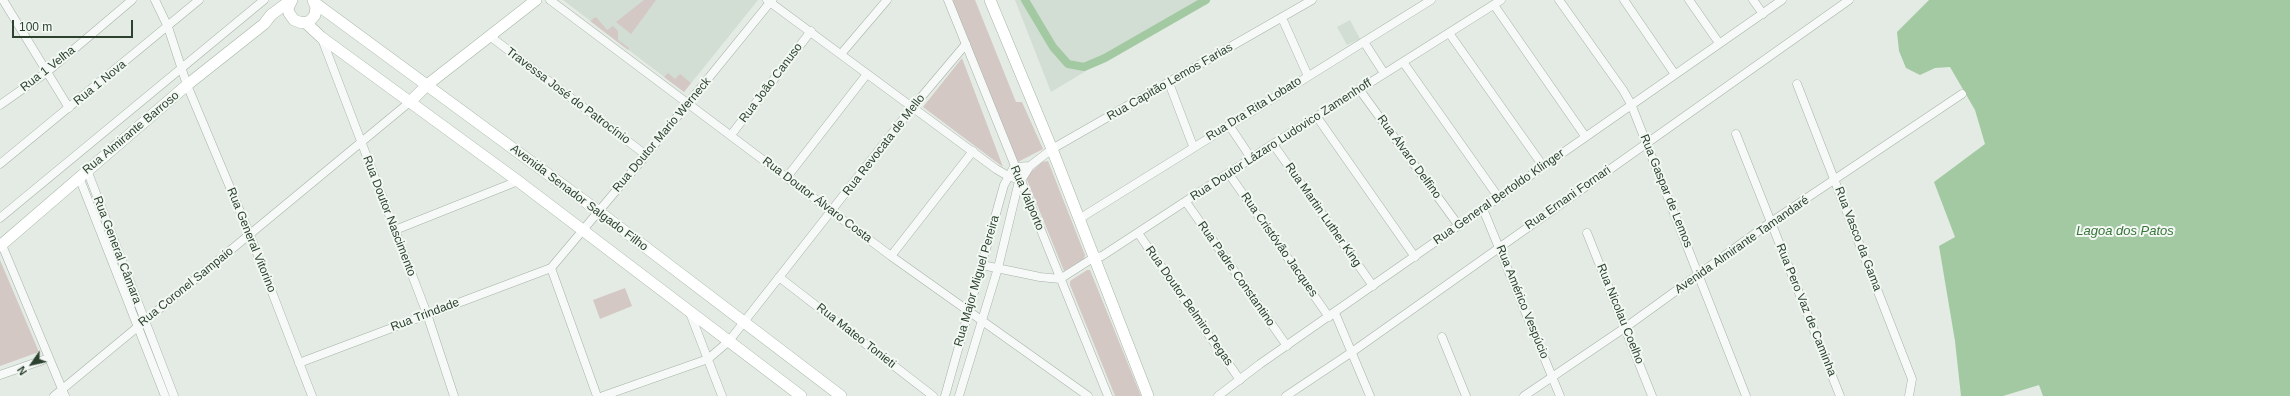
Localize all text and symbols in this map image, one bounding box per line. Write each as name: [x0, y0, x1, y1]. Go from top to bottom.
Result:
scale bar: [14, 12, 135, 38]
text: 100 m: [19, 20, 52, 34]
street label: Rua João Canuso: [736, 40, 806, 126]
street label: Rua Capitão Lemos Farias: [1105, 40, 1235, 124]
street label: Rua 1 Velha: [18, 43, 78, 95]
street label: Travessa José do Patrocínio: [503, 45, 633, 147]
street label: Rua 1 Nova: [71, 57, 129, 109]
street label: Rua Dra Rita Lobato: [1204, 74, 1304, 144]
street label: Rua Doutor Mario Werneck: [610, 75, 714, 195]
street label: Rua Doutor Lázaro Ludovico Zamenhoff: [1188, 76, 1374, 204]
street label: Rua Almirante Barroso: [80, 88, 182, 178]
street label: Rua Revocata de Mello: [840, 91, 928, 199]
street label: Rua Álvaro Delfino: [1374, 112, 1444, 202]
street label: Rua Gaspar de Lemos: [1637, 132, 1695, 250]
street label: Avenida Senador Salgado Filho: [507, 142, 651, 254]
street label: Rua General Bertoldo Klinger: [1431, 146, 1567, 248]
street label: Rua Doutor Nascimento: [359, 154, 419, 278]
street label: Rua Doutor Álvaro Costa: [759, 154, 875, 246]
street label: Rua Martin Luther King: [1282, 160, 1364, 270]
street label: Rua Valporto: [1007, 163, 1047, 233]
street label: Rua Ernani Fornari: [1522, 163, 1614, 233]
street label: Rua General Vitorino: [223, 185, 279, 295]
street label: Rua Vasco da Gama: [1831, 185, 1885, 293]
street label: Rua Cristóvão Jacques: [1238, 190, 1320, 300]
street label: Avenida Almirante Tamandaré: [1672, 193, 1812, 297]
street label: Rua General Câmara: [90, 194, 144, 306]
street label: Rua Major Miguel Pereira: [951, 214, 1003, 348]
street label: Rua Padre Constantino: [1194, 219, 1278, 329]
water label: Lagoa dos Patos: [2076, 223, 2174, 239]
street label: Rua Pero Vaz de Caminha: [1773, 242, 1839, 378]
street label: Rua Doutor Belmiro Pegas: [1142, 243, 1236, 369]
street label: Rua Américo Vespúcio: [1493, 243, 1551, 361]
street label: Rua Coronel Sampaio: [136, 244, 236, 330]
street label: Rua Nicolau Coelho: [1593, 262, 1647, 366]
street label: Rua Trindade: [389, 295, 461, 335]
street label: Rua Mateo Tonieti: [813, 301, 899, 371]
north arrow: [12, 344, 52, 384]
text: N: [15, 364, 29, 377]

